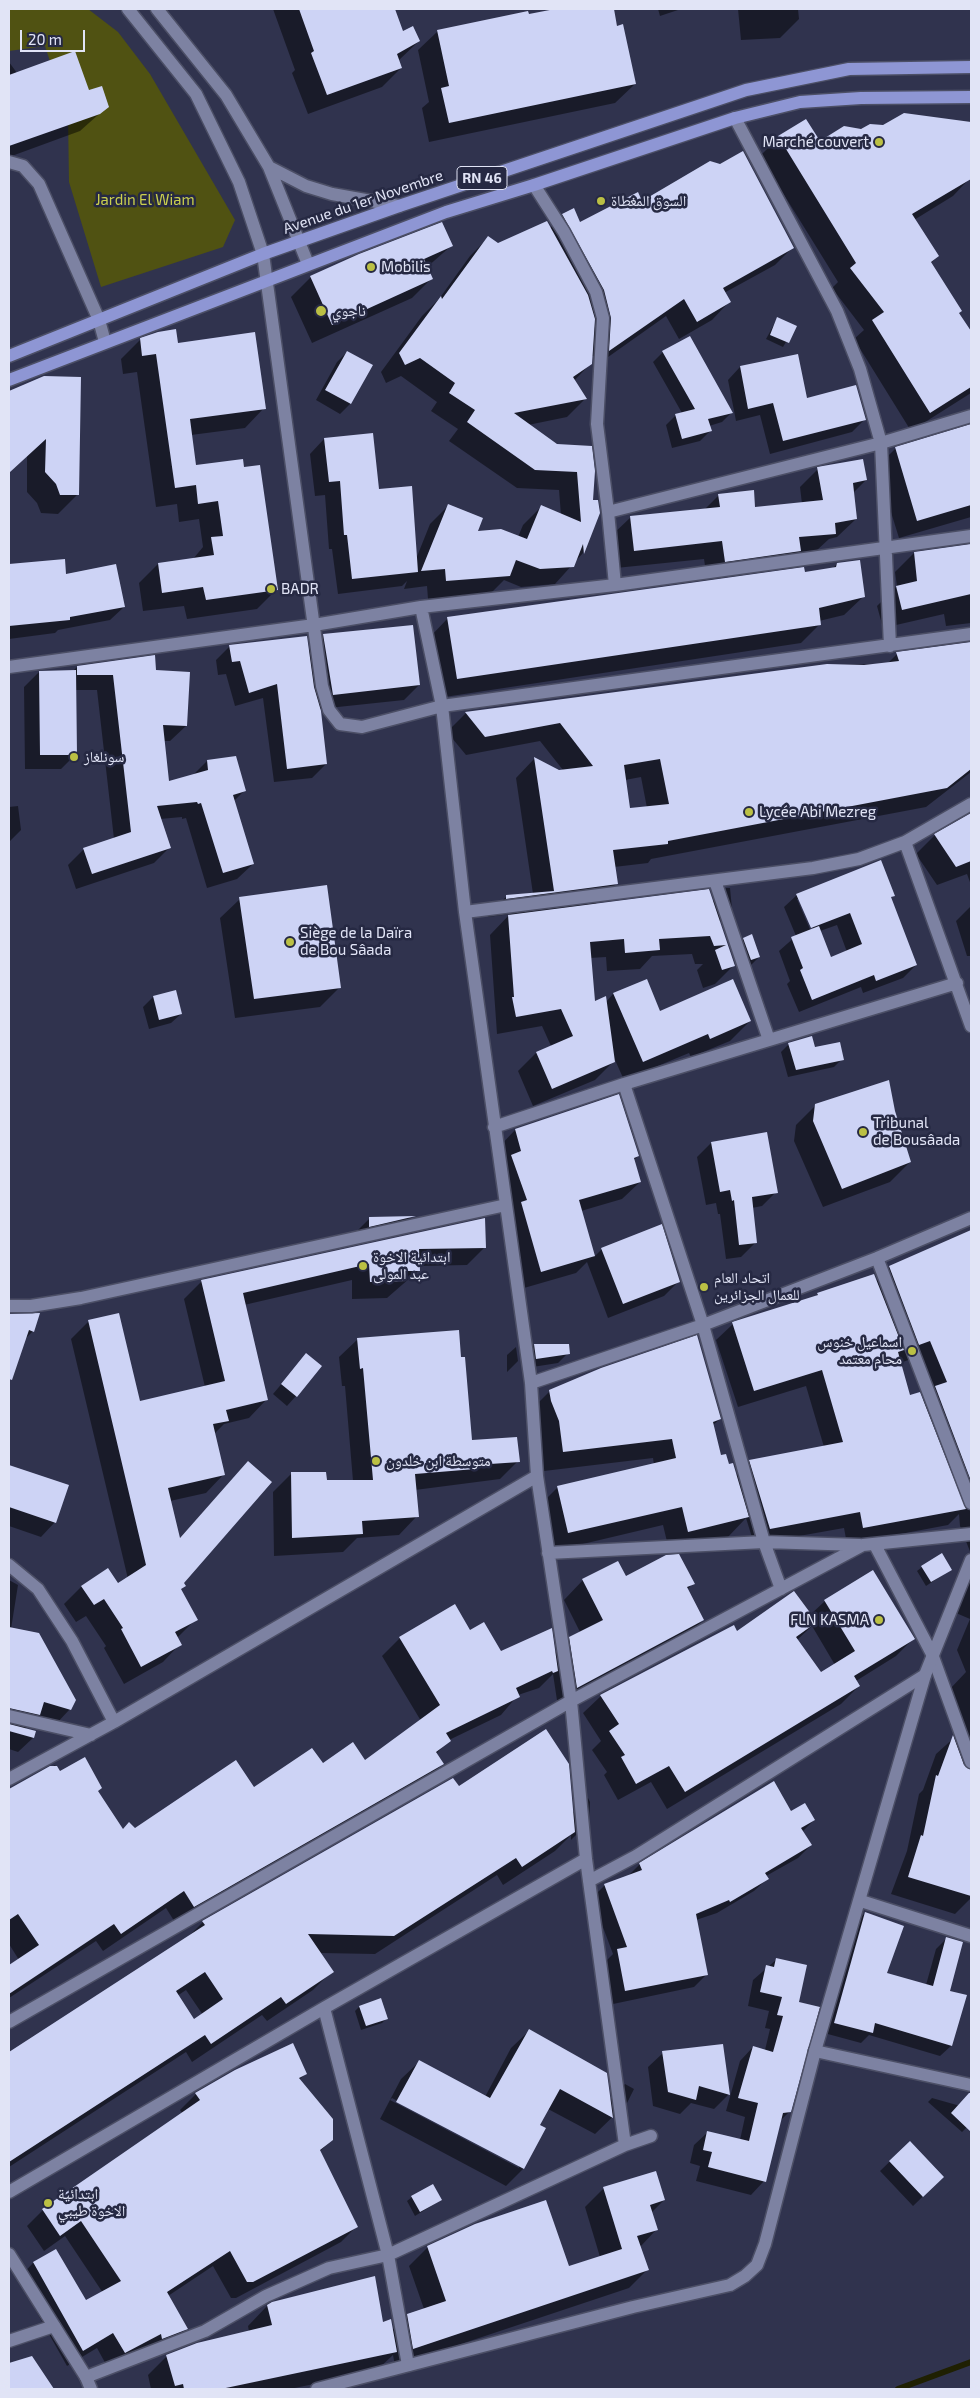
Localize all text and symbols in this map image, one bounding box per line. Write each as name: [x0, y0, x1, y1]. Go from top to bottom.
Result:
scale bar: [22, 20, 88, 52]
text: 20 m: [28, 30, 62, 48]
place label: Marché couvert: [762, 133, 869, 151]
marker: Marché couvert: [873, 136, 885, 148]
street label: Avenue du 1er Novembre: [281, 166, 445, 238]
road number: RN 46: [457, 167, 507, 190]
park label: Jardin El Wiam: [95, 191, 195, 209]
place label: السوق المغطاة: [611, 192, 686, 210]
marker: السوق المغطاة: [595, 195, 607, 207]
place label: Mobilis: [381, 258, 431, 276]
marker: Mobilis: [365, 261, 377, 273]
place label: ناجوي: [332, 302, 366, 320]
marker: ناجوي: [314, 304, 328, 318]
place label: BADR: [281, 580, 319, 598]
marker: BADR: [265, 583, 277, 595]
place label: سونلغاز: [84, 748, 124, 766]
marker: سونلغاز: [68, 751, 80, 763]
place label: Lycée Abi Mezreg: [759, 803, 876, 821]
marker: Lycée Abi Mezreg: [743, 806, 755, 818]
place label: Siège de la Daïra de Bou Sâada: [300, 924, 412, 959]
marker: Siège de la Daïra de Bou Sâada: [284, 936, 296, 948]
place label: Tribunal de Bousâada: [873, 1114, 960, 1149]
marker: Tribunal de Bousâada: [857, 1126, 869, 1138]
place label: ابتدائية الاخوة عبد المولى: [373, 1248, 450, 1283]
marker: ابتدائية الاخوة عبد المولى: [357, 1260, 369, 1272]
place label: اتحاد العام للعمال الجزائرين: [714, 1269, 800, 1304]
marker: اتحاد العام للعمال الجزائرين: [698, 1281, 710, 1293]
place label: اسماعيل خنوس محام معتمد: [817, 1333, 902, 1368]
marker: اسماعيل خنوس محام معتمد: [906, 1345, 918, 1357]
place label: متوسطة ابن خلدون: [386, 1452, 491, 1470]
marker: متوسطة ابن خلدون: [370, 1455, 382, 1467]
place label: FLN KASMA: [790, 1611, 869, 1629]
marker: FLN KASMA: [873, 1614, 885, 1626]
place label: ابتدائية الاخوة طيبي: [58, 2185, 125, 2220]
marker: ابتدائية الاخوة طيبي: [42, 2197, 54, 2209]

